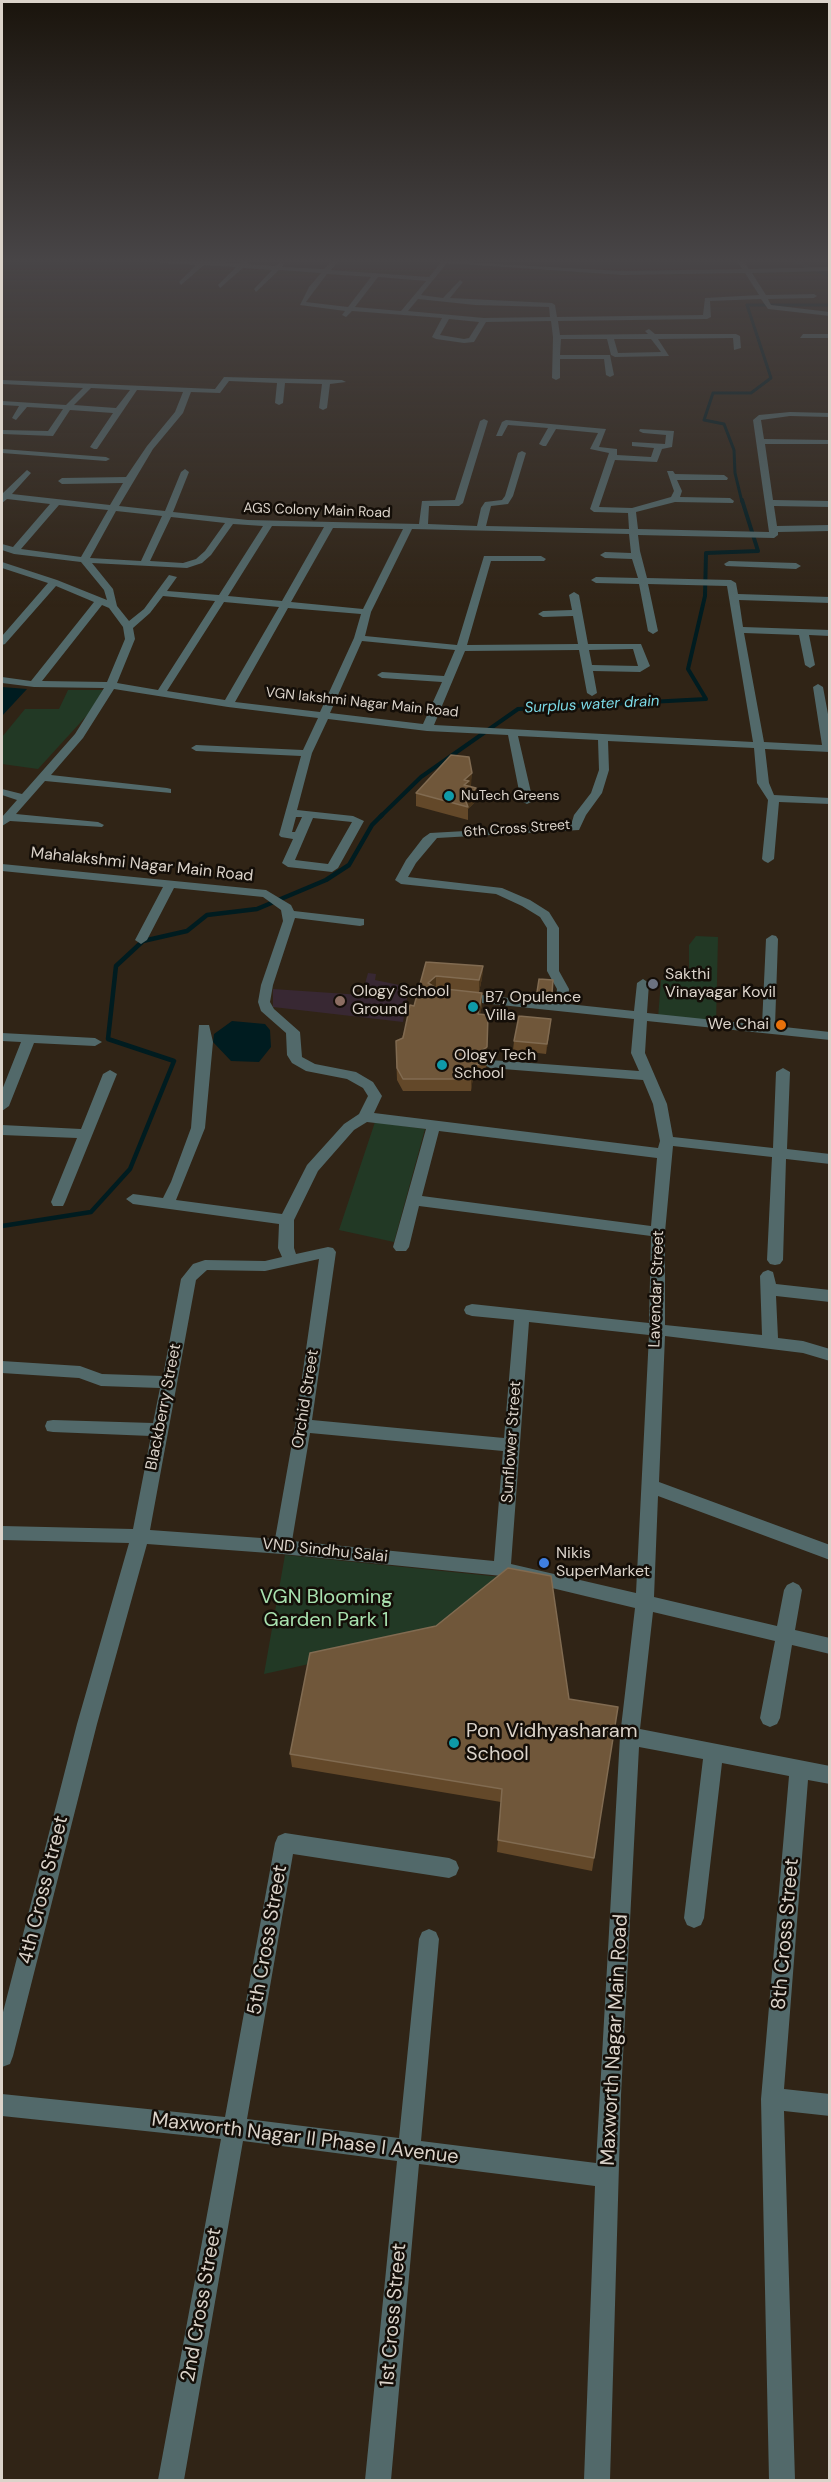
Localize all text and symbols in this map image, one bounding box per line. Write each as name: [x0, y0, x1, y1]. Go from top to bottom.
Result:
street label: AGS Colony Main Road: [243, 500, 391, 522]
street label: VGN lakshmi Nagar Main Road: [265, 685, 459, 721]
water label: Surplus water drain: [524, 692, 660, 718]
place label: NuTech Greens: [461, 788, 560, 804]
marker: NuTech Greens: [442, 789, 456, 803]
street label: 6th Cross Street: [463, 817, 571, 841]
street label: Mahalakshmi Nagar Main Road: [30, 844, 254, 886]
place label: Sakthi Vinayagar Kovil: [665, 965, 776, 1003]
marker: Sakthi Vinayagar Kovil: [646, 977, 660, 991]
place label: Ology School Ground: [352, 982, 449, 1020]
place label: B7, Opulence Villa: [485, 988, 581, 1026]
marker: Ology School Ground: [333, 994, 347, 1008]
marker: B7, Opulence Villa: [466, 1000, 480, 1014]
place label: We Chai: [708, 1015, 769, 1035]
marker: We Chai: [774, 1018, 788, 1032]
place label: Ology Tech School: [454, 1046, 536, 1084]
marker: Ology Tech School: [435, 1058, 449, 1072]
street label: Lavendar Street: [645, 1230, 669, 1348]
street label: Blackberry Street: [142, 1342, 186, 1472]
street label: Orchid Street: [289, 1348, 323, 1450]
street label: Sunflower Street: [498, 1380, 526, 1504]
street label: VND Sindhu Salai: [261, 1535, 389, 1567]
place label: Nikis SuperMarket: [556, 1544, 650, 1582]
marker: Nikis SuperMarket: [537, 1556, 551, 1570]
park label: VGN Blooming Garden Park 1: [260, 1586, 392, 1633]
place label: Pon Vidhyasharam School: [466, 1720, 637, 1767]
marker: Pon Vidhyasharam School: [447, 1736, 461, 1750]
street label: 4th Cross Street: [14, 1813, 74, 1967]
street label: 8th Cross Street: [767, 1857, 805, 2011]
street label: 5th Cross Street: [243, 1863, 293, 2017]
street label: Maxworth Nagar Main Road: [596, 1914, 634, 2166]
street label: Maxworth Nagar II Phase I Avenue: [150, 2108, 460, 2170]
street label: 2nd Cross Street: [177, 2226, 227, 2384]
street label: 1st Cross Street: [376, 2242, 412, 2388]

